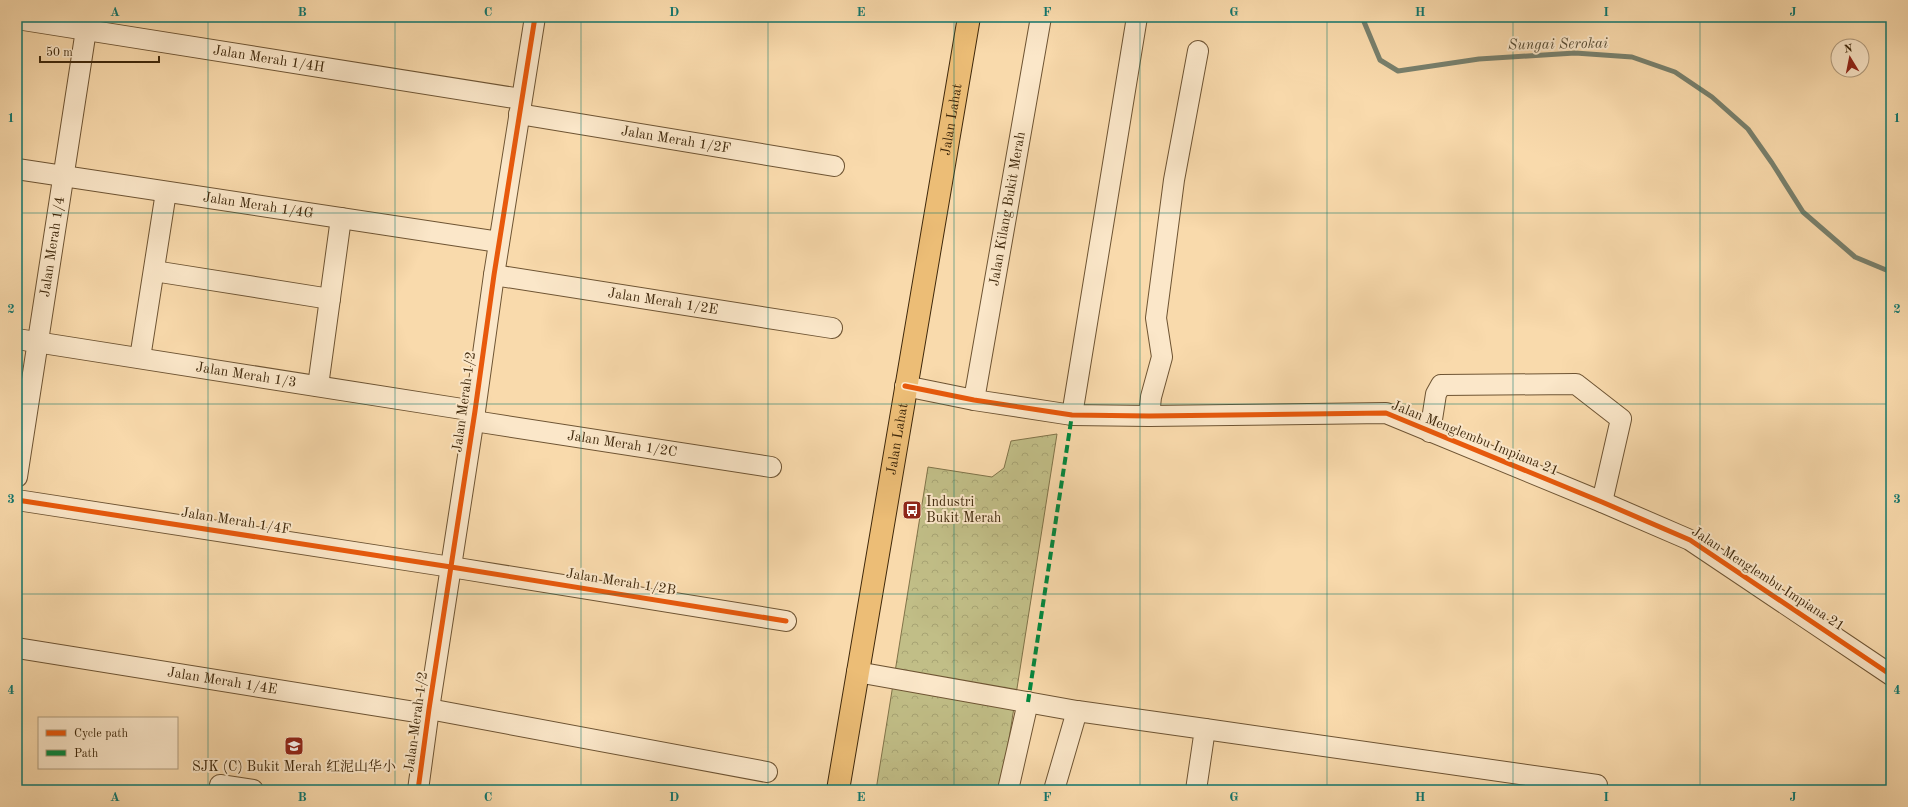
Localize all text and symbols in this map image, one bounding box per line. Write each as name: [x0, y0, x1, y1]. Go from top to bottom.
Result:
text: A: [110, 6, 120, 19]
text: B: [297, 6, 307, 19]
text: C: [484, 6, 492, 19]
text: D: [669, 6, 679, 19]
text: E: [857, 6, 866, 19]
text: F: [1043, 6, 1052, 19]
text: G: [1229, 6, 1239, 19]
text: H: [1415, 6, 1426, 19]
text: I: [1603, 6, 1609, 19]
text: J: [1789, 6, 1797, 19]
water label: Sungai Serokai: [1508, 37, 1608, 53]
scale bar: [40, 38, 159, 64]
north arrow: [1830, 38, 1870, 78]
street label: Jalan Merah 1/4H: [212, 43, 326, 75]
text: N: [1843, 43, 1854, 56]
text: 50 m: [46, 46, 73, 59]
street label: Jalan Lahat: [939, 83, 965, 156]
text: 1: [7, 112, 15, 125]
text: 1: [1893, 112, 1901, 125]
street label: Jalan Merah 1/2F: [620, 124, 732, 156]
street label: Jalan Kilang Bukit Merah: [987, 130, 1028, 287]
street label: Jalan Merah 1/4G: [202, 190, 315, 221]
street label: Jalan Merah 1/4: [38, 195, 67, 298]
street label: Jalan Merah 1/2E: [607, 286, 719, 317]
text: 2: [7, 303, 15, 316]
text: 2: [1893, 303, 1901, 316]
street label: Jalan Merah 1/2: [450, 351, 478, 453]
street label: Jalan Merah 1/3: [195, 360, 297, 390]
street label: Jalan Menglembu Impiana 21: [1389, 398, 1561, 478]
street label: Jalan Lahat: [885, 402, 910, 476]
street label: Jalan Merah 1/2C: [566, 429, 678, 459]
text: 3: [7, 493, 15, 506]
text: 3: [1893, 493, 1901, 506]
place label: Industri Bukit Merah: [926, 495, 1002, 525]
bus stop icon: Industri Bukit Merah: [901, 499, 923, 521]
street label: Jalan Merah 1/4F: [180, 505, 292, 537]
street label: Jalan Menglembu Impiana 21: [1689, 524, 1847, 634]
street label: Jalan Merah 1/2B: [565, 566, 677, 598]
street label: Jalan Merah 1/4E: [166, 665, 278, 697]
street label: Jalan Merah 1/2: [402, 671, 430, 773]
text: 4: [7, 684, 15, 697]
text: 4: [1893, 684, 1901, 697]
legend: [38, 717, 178, 769]
text: Cycle path: [74, 728, 129, 740]
school or university icon: SJK (C) Bukit Merah 红泥山华小: [283, 735, 305, 757]
text: Path: [74, 748, 99, 760]
place label: SJK (C) Bukit Merah 红泥山华小: [192, 759, 396, 774]
text: A: [110, 791, 120, 804]
text: B: [297, 791, 307, 804]
text: C: [484, 791, 492, 804]
text: D: [669, 791, 679, 804]
text: E: [857, 791, 866, 804]
text: F: [1043, 791, 1052, 804]
text: G: [1229, 791, 1239, 804]
text: H: [1415, 791, 1426, 804]
text: I: [1603, 791, 1609, 804]
text: J: [1789, 791, 1797, 804]

